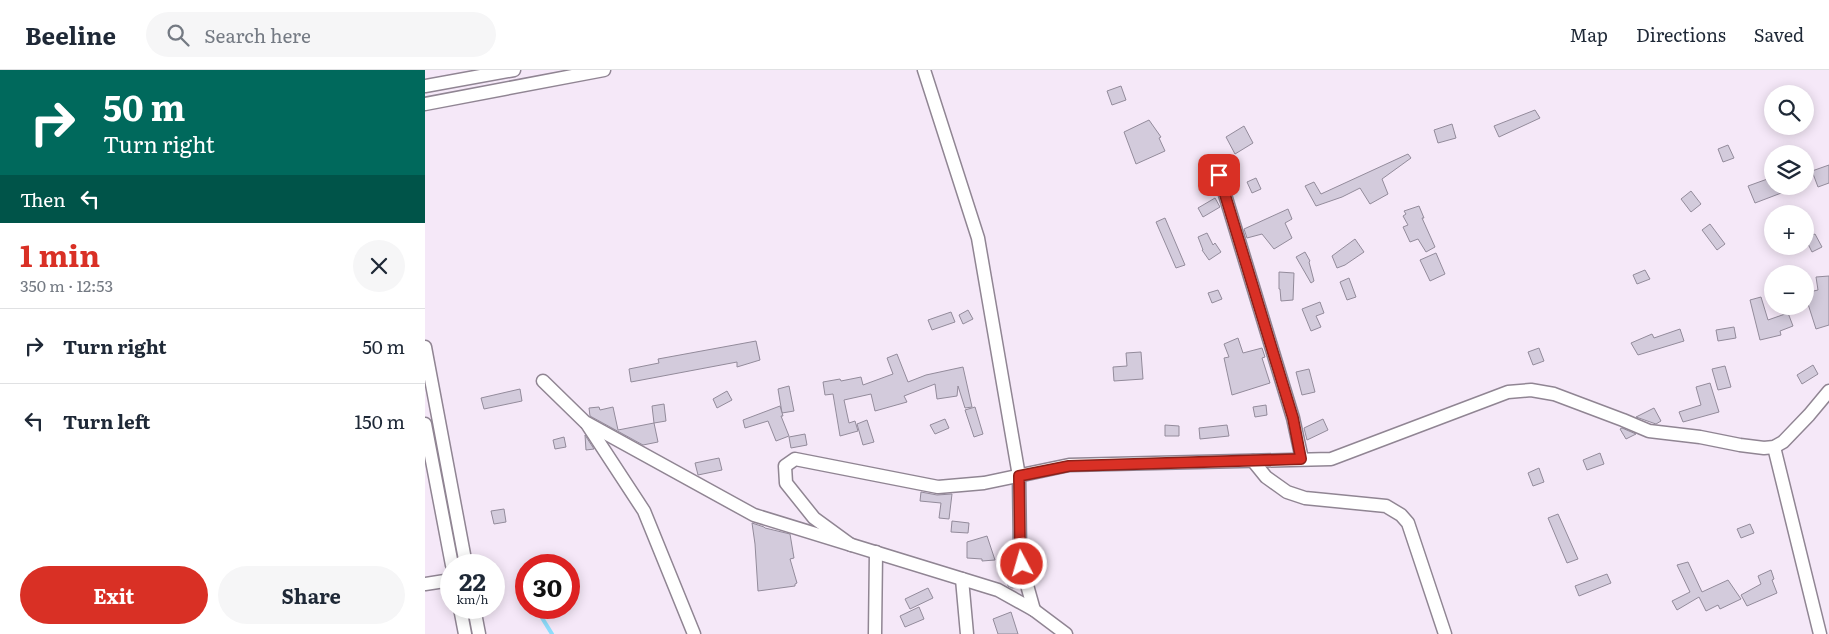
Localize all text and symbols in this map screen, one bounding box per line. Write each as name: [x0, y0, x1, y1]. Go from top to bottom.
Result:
search box: [146, 12, 496, 57]
text: Beeline: [25, 17, 116, 52]
icon: search: [164, 21, 192, 49]
text: Search here: [204, 21, 311, 49]
text: Map: [1570, 21, 1608, 48]
text: Directions: [1636, 21, 1726, 48]
text: Saved: [1754, 21, 1804, 48]
text: 50 m: [103, 80, 186, 132]
map controls: [1764, 85, 1814, 315]
button: search: [1764, 85, 1814, 135]
icon: right: [20, 90, 85, 155]
text: Turn right: [103, 127, 215, 160]
button: layers: [1764, 145, 1814, 195]
pin: [1198, 154, 1240, 196]
icon: arrive: [1205, 161, 1233, 189]
text: Then: [20, 185, 66, 213]
icon: left: [76, 185, 104, 213]
button: +: [1764, 205, 1814, 255]
text: 1 min: [20, 232, 100, 276]
button: close: [353, 240, 405, 292]
button: −: [1764, 265, 1814, 315]
text: 350 m · 12:53: [20, 273, 113, 297]
icon: right: [20, 332, 48, 360]
text: Turn right: [63, 332, 167, 360]
text: 50 m: [362, 332, 405, 360]
icon: left: [20, 407, 48, 435]
text: Turn left: [63, 407, 150, 435]
text: 150 m: [354, 407, 405, 435]
position arrow: [995, 537, 1047, 589]
speed limit sign: 30: [515, 554, 580, 619]
text: 22: [459, 562, 486, 599]
button: Exit: [20, 566, 208, 624]
button: Share: [218, 566, 405, 624]
text: km/h: [457, 590, 488, 608]

